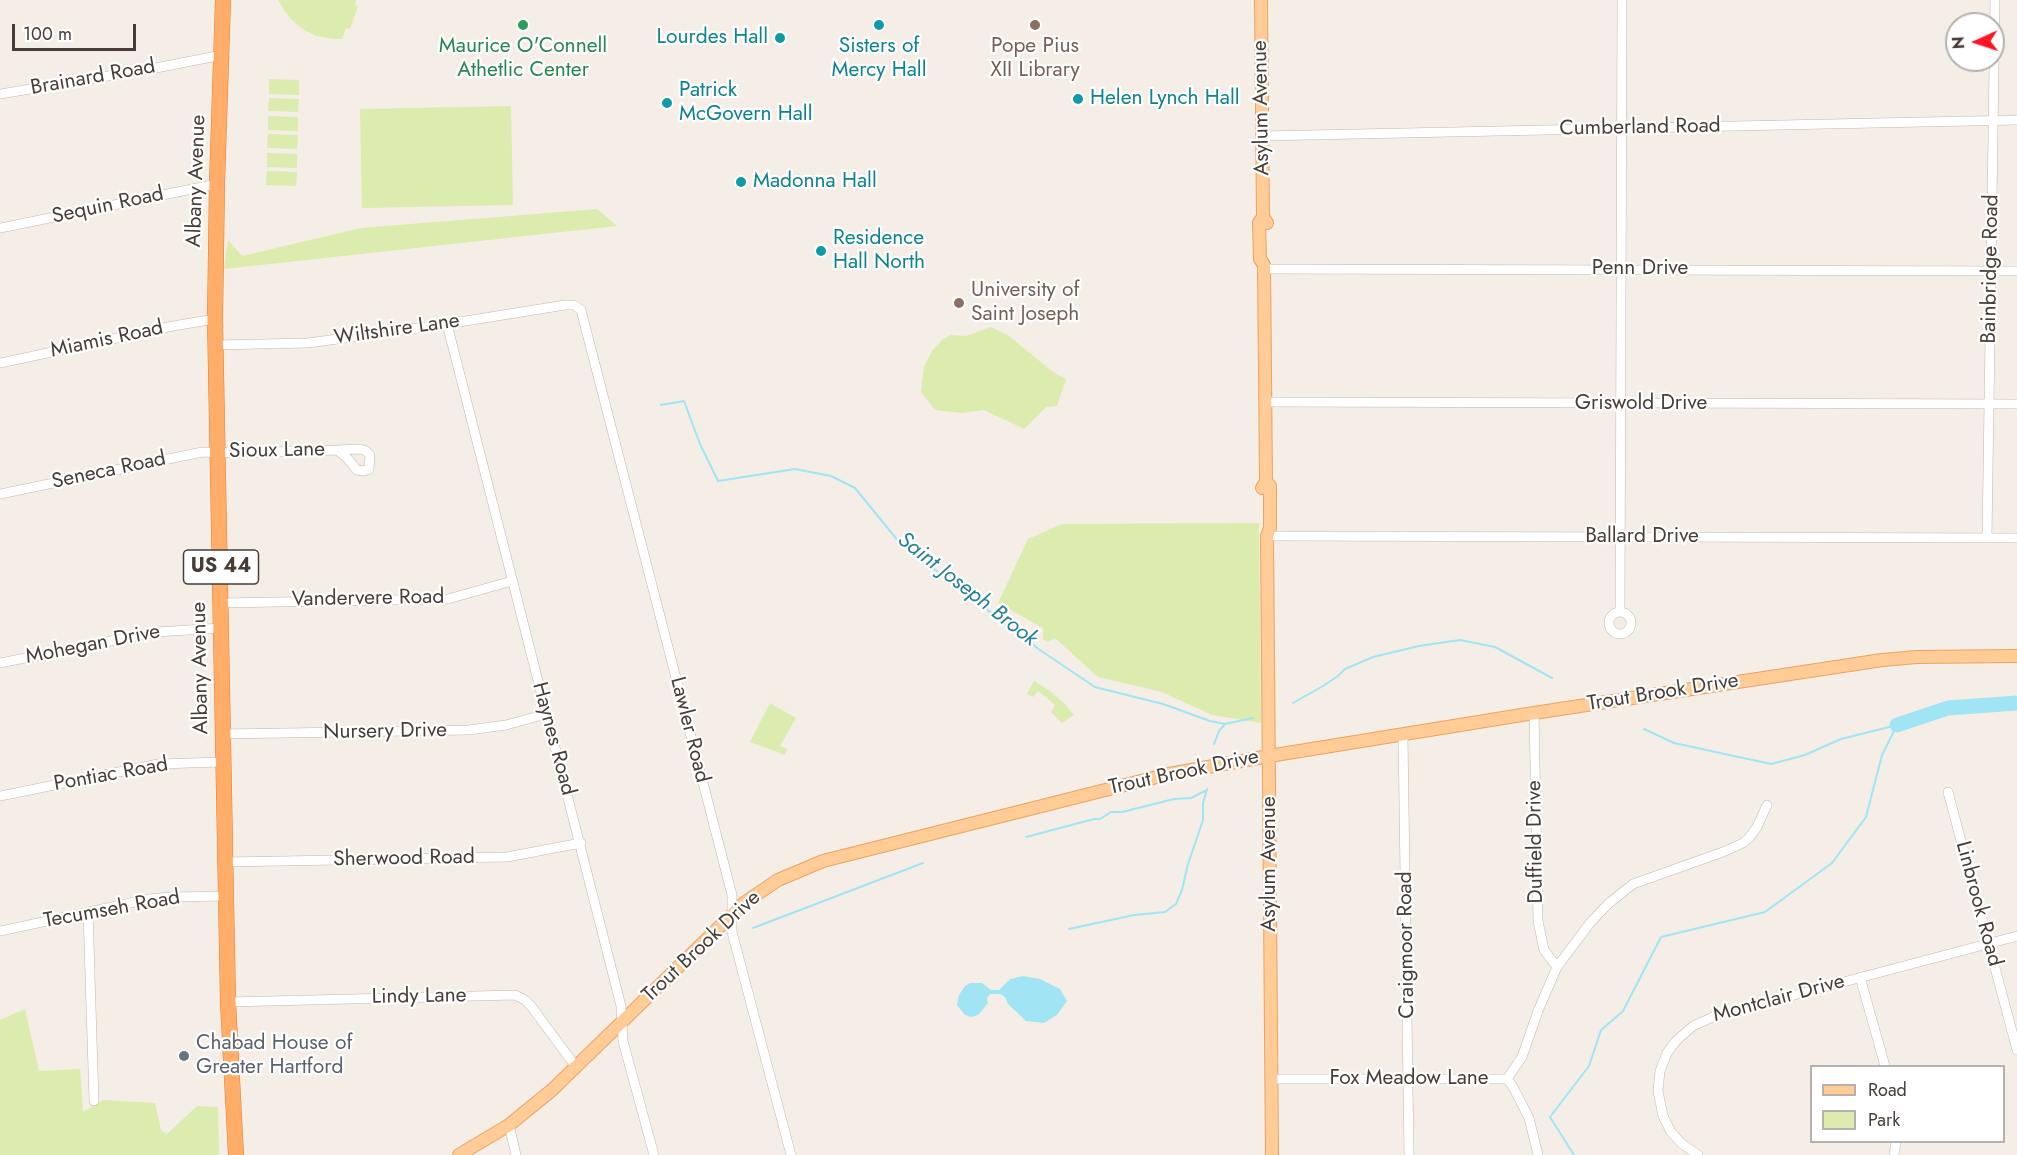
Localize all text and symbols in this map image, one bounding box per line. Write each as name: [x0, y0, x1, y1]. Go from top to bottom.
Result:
scale bar: [15, 12, 140, 50]
north arrow: [1945, 12, 2005, 72]
marker: Maurice O'Connell Athetlic Center: [516, 18, 530, 32]
marker: Sisters of Mercy Hall: [872, 18, 886, 32]
marker: Pope Pius XII Library: [1028, 18, 1042, 32]
text: 100 m: [23, 21, 72, 47]
place label: Lourdes Hall: [657, 25, 768, 51]
marker: Lourdes Hall: [773, 31, 787, 45]
place label: Maurice O'Connell Athetlic Center: [439, 34, 607, 84]
place label: Sisters of Mercy Hall: [831, 34, 927, 84]
place label: Pope Pius XII Library: [990, 34, 1080, 84]
text: N: [1947, 36, 1970, 50]
street label: Asylum Avenue: [1248, 40, 1276, 176]
street label: Brainard Road: [29, 55, 157, 101]
place label: Patrick McGovern Hall: [679, 78, 813, 128]
place label: Helen Lynch Hall: [1090, 86, 1240, 112]
marker: Helen Lynch Hall: [1071, 92, 1085, 106]
marker: Patrick McGovern Hall: [660, 96, 674, 110]
street label: Albany Avenue: [182, 114, 212, 248]
street label: Cumberland Road: [1559, 114, 1721, 142]
place label: Madonna Hall: [753, 169, 877, 195]
marker: Madonna Hall: [734, 175, 748, 189]
street label: Sequin Road: [50, 182, 166, 230]
street label: Bainbridge Road: [1977, 194, 2005, 344]
place label: Residence Hall North: [833, 226, 925, 276]
marker: Residence Hall North: [814, 244, 828, 258]
street label: Penn Drive: [1592, 256, 1688, 282]
place label: University of Saint Joseph: [971, 278, 1080, 328]
marker: University of Saint Joseph: [952, 296, 966, 310]
street label: Wiltshire Lane: [333, 309, 461, 351]
street label: Miamis Road: [48, 316, 166, 364]
street label: Griswold Drive: [1575, 391, 1707, 417]
street label: Sioux Lane: [229, 438, 325, 464]
street label: Seneca Road: [50, 447, 168, 495]
street label: Ballard Drive: [1585, 524, 1699, 550]
water label: Saint Joseph Brook: [892, 527, 1042, 653]
road number: US 44: [184, 550, 258, 584]
street label: Vandervere Road: [292, 585, 444, 613]
street label: Albany Avenue: [187, 601, 215, 735]
street label: Mohegan Drive: [24, 620, 162, 670]
street label: Trout Brook Drive: [1586, 669, 1740, 717]
street label: Lawler Road: [664, 674, 714, 786]
street label: Haynes Road: [526, 680, 580, 798]
street label: Nursery Drive: [323, 718, 447, 746]
street label: Trout Brook Drive: [1107, 745, 1261, 801]
street label: Pontiac Road: [52, 753, 170, 797]
street label: Duffield Drive: [1522, 780, 1550, 904]
street label: Asylum Avenue: [1257, 796, 1283, 932]
street label: Linbrook Road: [1949, 839, 2007, 969]
street label: Sherwood Road: [333, 845, 475, 873]
street label: Craigmoor Road: [1393, 871, 1421, 1019]
street label: Tecumseh Road: [42, 886, 182, 934]
street label: Trout Brook Drive: [638, 886, 766, 1008]
street label: Montclair Drive: [1710, 969, 1848, 1029]
street label: Lindy Lane: [371, 984, 467, 1010]
place label: Chabad House of Greater Hartford: [196, 1031, 352, 1081]
marker: Chabad House of Greater Hartford: [177, 1049, 191, 1063]
legend: [1810, 1065, 2005, 1143]
street label: Fox Meadow Lane: [1329, 1066, 1489, 1092]
text: Road: [1868, 1077, 1907, 1103]
text: Park: [1868, 1107, 1900, 1133]

